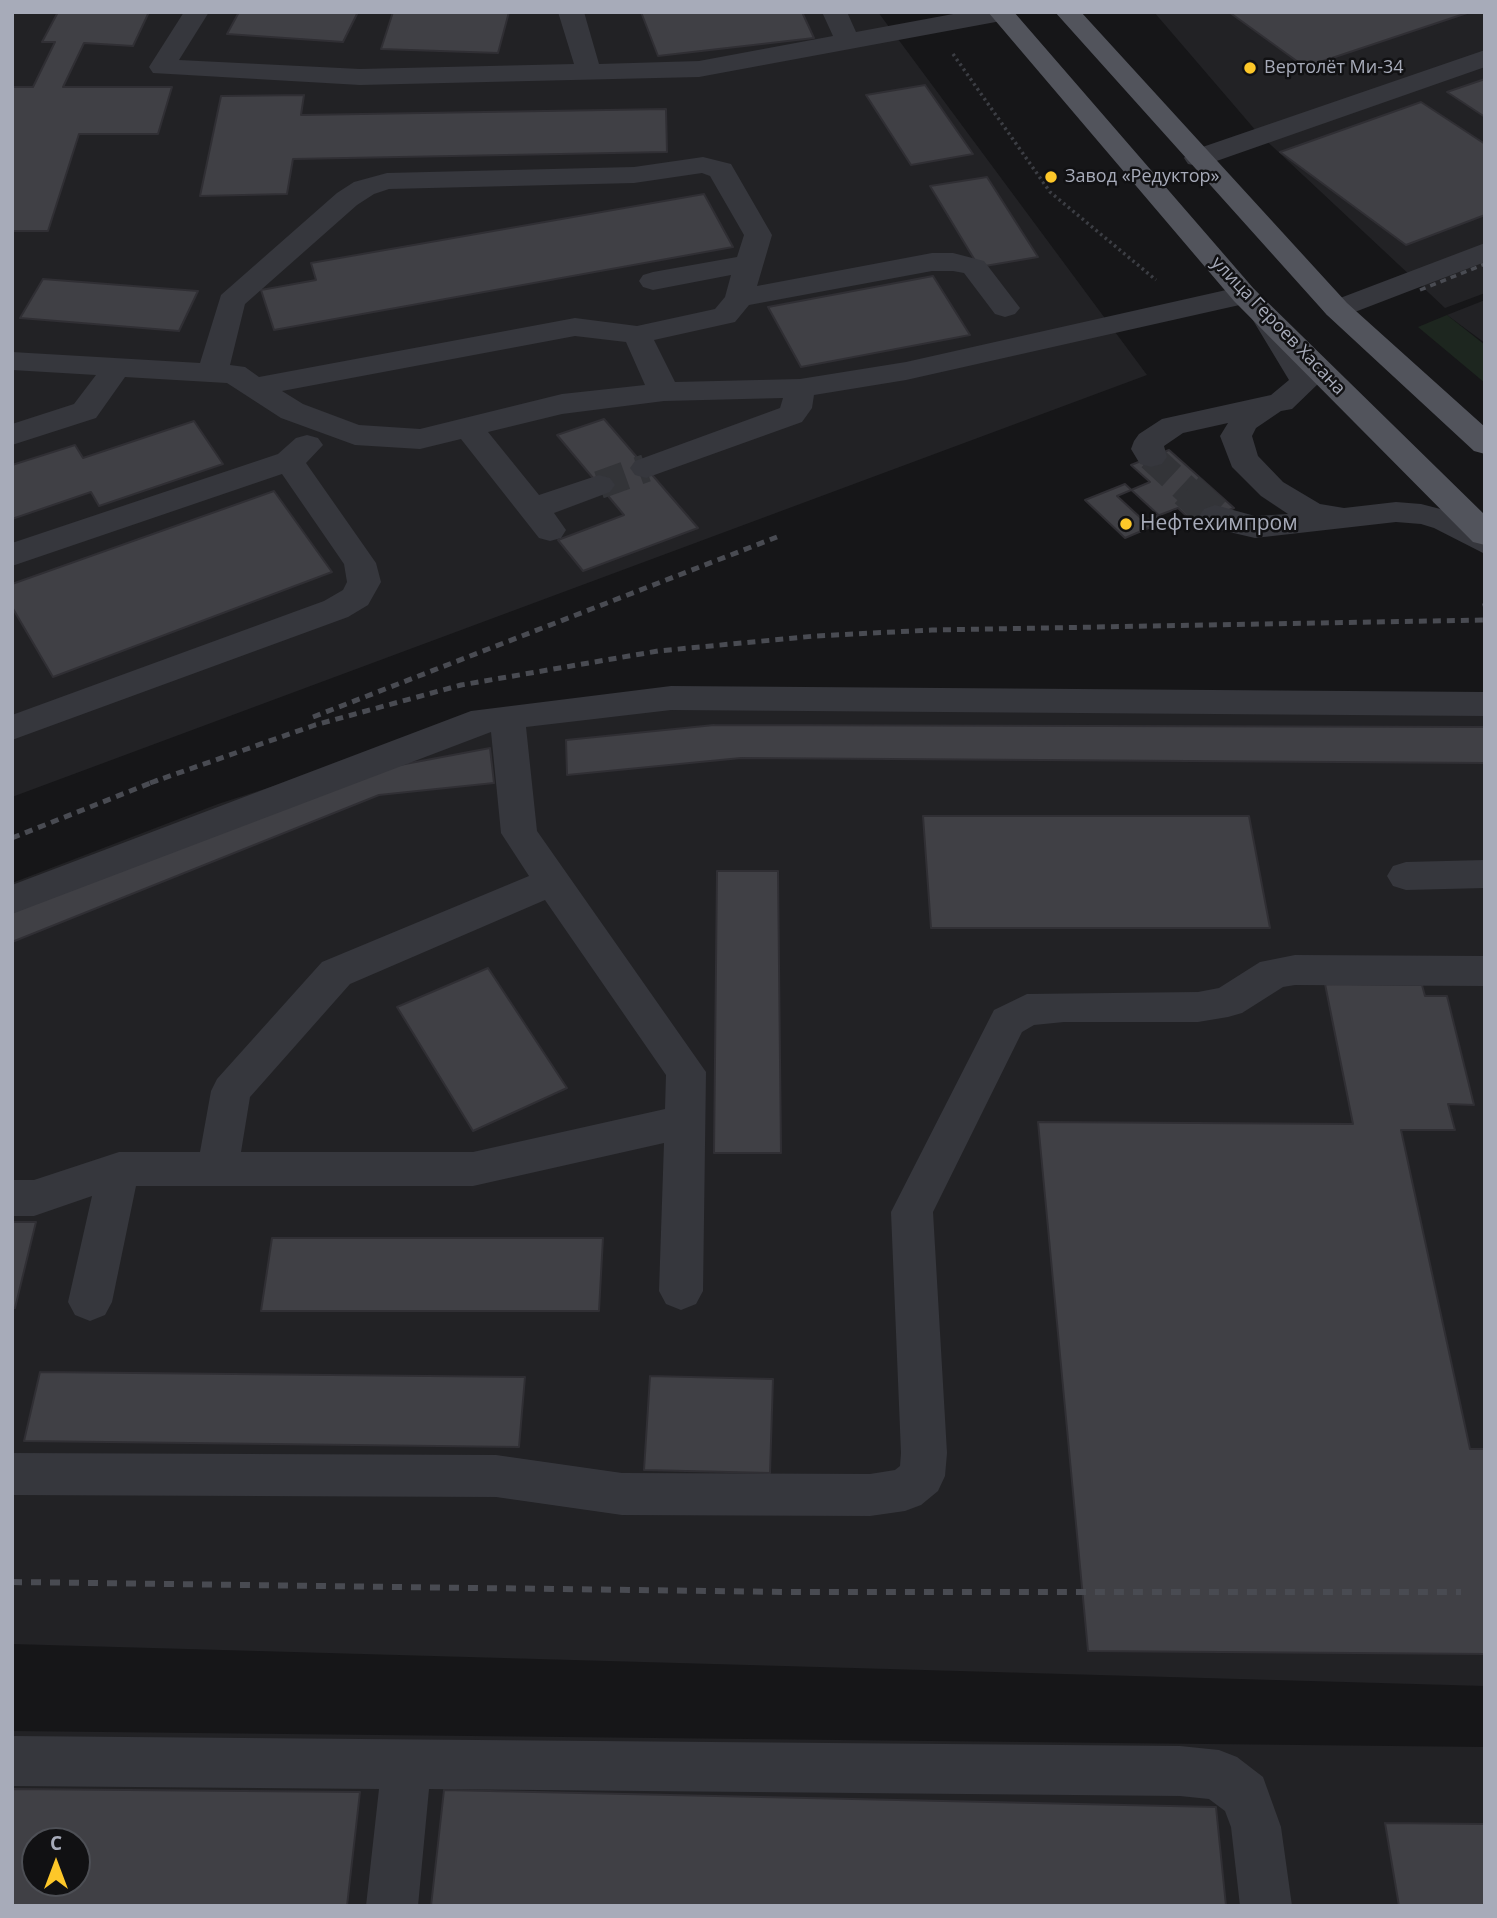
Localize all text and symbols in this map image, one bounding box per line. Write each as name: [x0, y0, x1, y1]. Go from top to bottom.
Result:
place label: Вертолёт Ми-34: [1264, 57, 1404, 79]
marker: Вертолёт Ми-34: [1242, 60, 1258, 76]
place label: Завод «Редуктор»: [1065, 166, 1219, 188]
marker: Завод «Редуктор»: [1043, 169, 1059, 185]
street label: улица Героев Хасана: [1206, 252, 1350, 400]
place label: Нефтехимпром: [1140, 511, 1298, 537]
marker: Нефтехимпром: [1118, 516, 1134, 532]
north arrow: [21, 1827, 91, 1897]
text: С: [50, 1830, 62, 1856]

